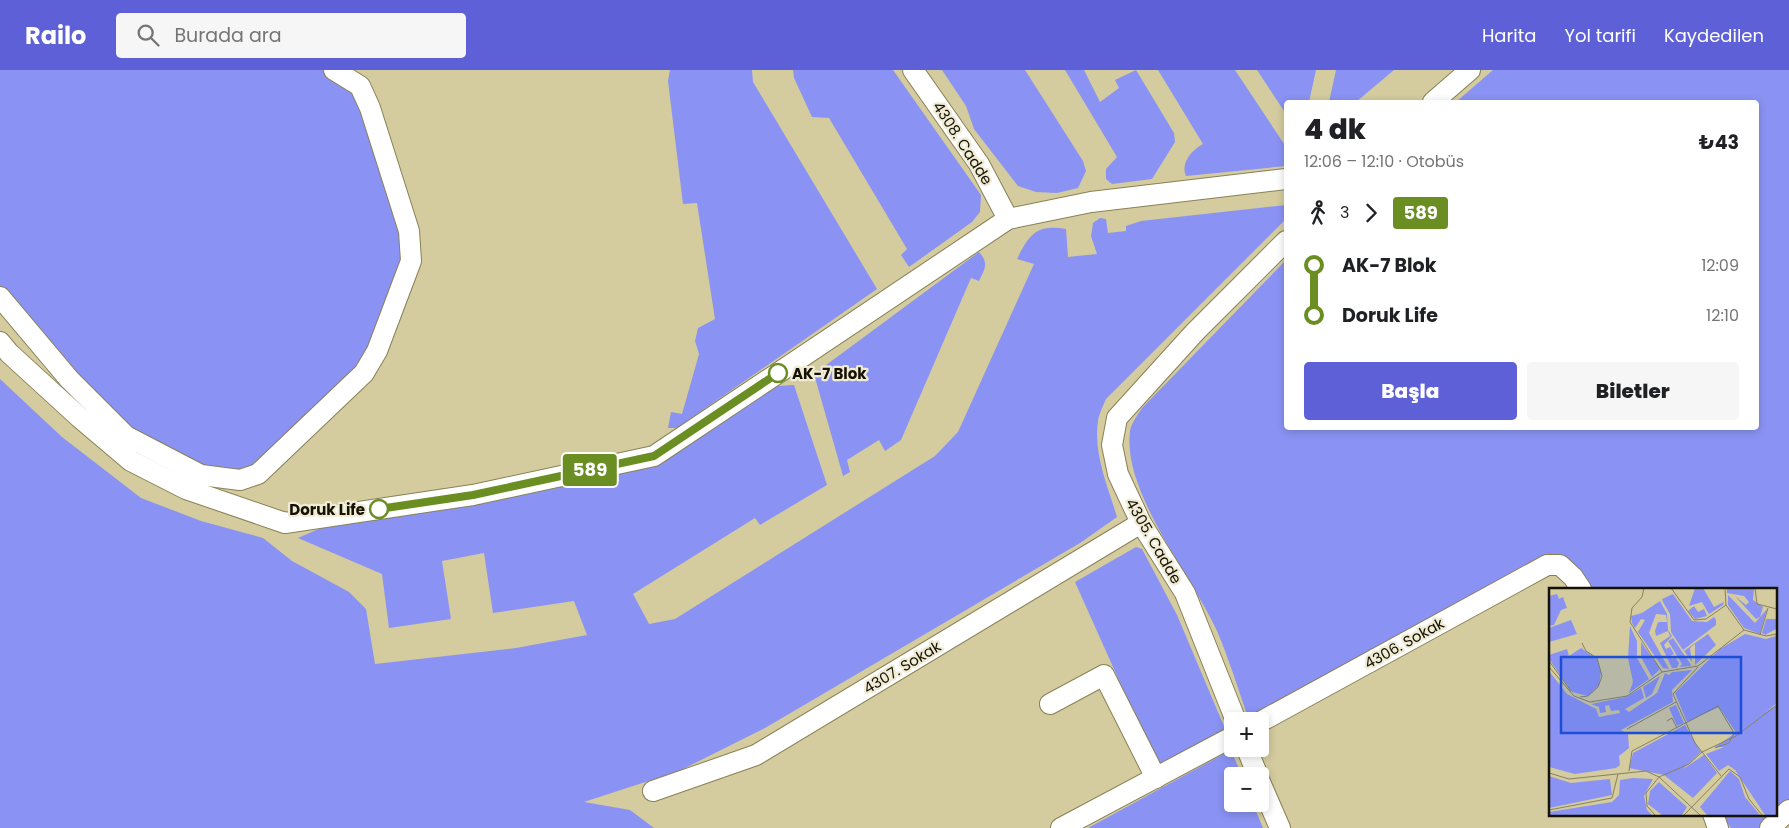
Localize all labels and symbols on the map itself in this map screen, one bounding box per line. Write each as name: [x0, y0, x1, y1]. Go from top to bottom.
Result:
street label: 4308. Cadde: [928, 97, 998, 189]
marker: AK-7 Blok: [768, 363, 788, 383]
place label: AK-7 Blok: [792, 363, 867, 384]
line badge: 589: [561, 454, 619, 486]
street label: 4305. Cadde: [1121, 494, 1187, 588]
place label: Doruk Life: [289, 499, 365, 520]
marker: Doruk Life: [369, 499, 389, 519]
inset map: [1549, 588, 1776, 816]
street label: 4306. Sokak: [1360, 612, 1448, 674]
street label: 4307. Sokak: [859, 635, 945, 698]

